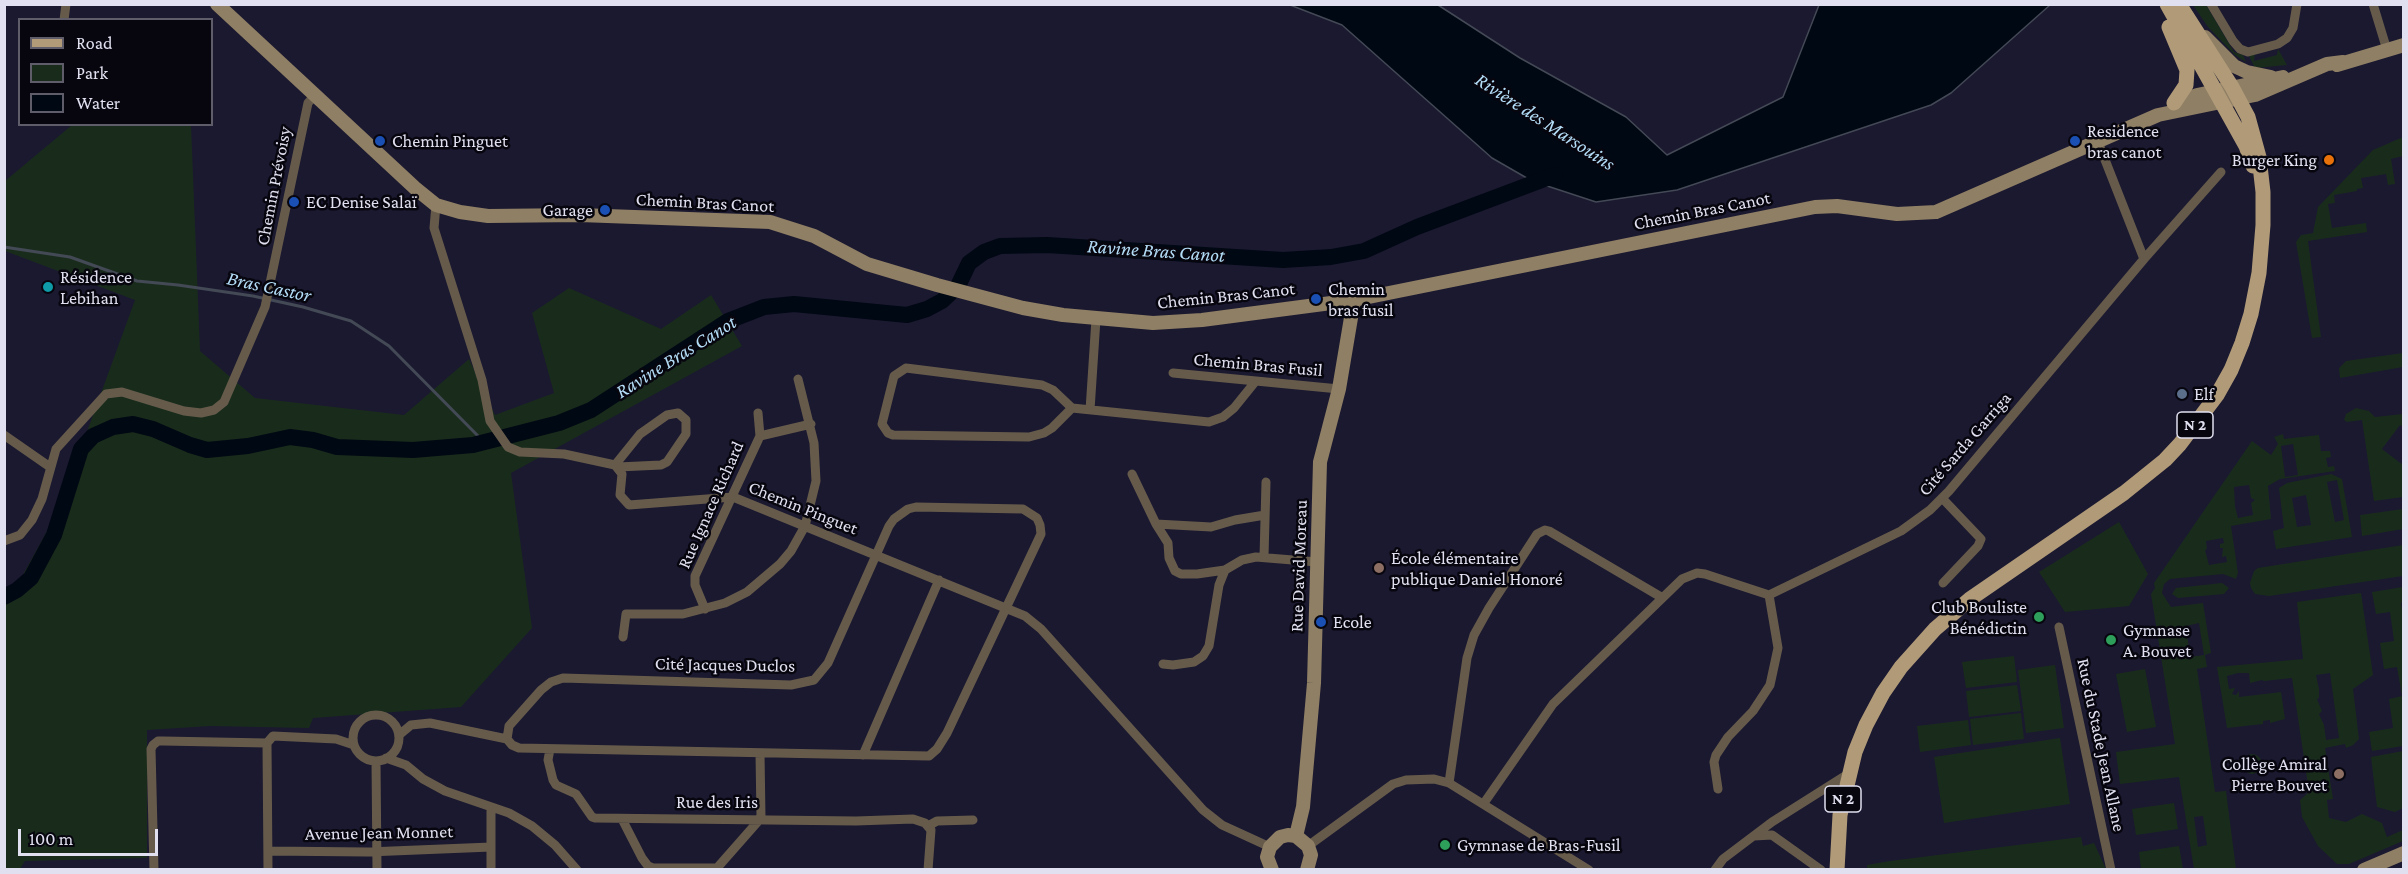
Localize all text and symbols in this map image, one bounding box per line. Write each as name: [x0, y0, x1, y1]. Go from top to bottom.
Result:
legend: [18, 18, 213, 126]
text: Road: [76, 33, 113, 53]
text: Park: [76, 63, 108, 83]
water label: Rivière des Marsouins: [1471, 68, 1619, 176]
text: Water: [76, 93, 120, 113]
place label: Residence bras canot: [2087, 120, 2161, 162]
street label: Chemin Prévoisy: [252, 125, 296, 247]
place label: Chemin Pinguet: [392, 130, 508, 152]
marker: Chemin Pinguet: [373, 134, 387, 148]
marker: Residence bras canot: [2068, 134, 2082, 148]
place label: Burger King: [2232, 149, 2317, 171]
marker: Burger King: [2322, 153, 2336, 167]
street label: Chemin Bras Canot: [1632, 187, 1772, 235]
street label: Chemin Bras Canot: [635, 189, 775, 217]
place label: EC Denise Salaï: [306, 191, 417, 213]
marker: EC Denise Salaï: [287, 195, 301, 209]
place label: Garage: [542, 199, 593, 221]
marker: Garage: [598, 203, 612, 217]
water label: Ravine Bras Canot: [1086, 234, 1226, 268]
place label: Résidence Lebihan: [60, 266, 132, 308]
water label: Bras Castor: [225, 266, 313, 308]
street label: Chemin Bras Canot: [1156, 278, 1296, 314]
place label: Chemin bras fusil: [1328, 278, 1393, 320]
marker: Résidence Lebihan: [41, 280, 55, 294]
marker: Chemin bras fusil: [1309, 292, 1323, 306]
water label: Ravine Bras Canot: [611, 310, 741, 404]
street label: Chemin Bras Fusil: [1192, 349, 1324, 381]
place label: Elf: [2194, 383, 2214, 405]
marker: Elf: [2175, 387, 2189, 401]
street label: Cité Sarda Garriga: [1914, 388, 2016, 500]
road number: N 2: [2177, 412, 2213, 438]
street label: Rue Ignace Richard: [673, 438, 749, 572]
street label: Chemin Pinguet: [745, 476, 861, 540]
street label: Rue David Moreau: [1286, 499, 1312, 633]
place label: École élémentaire publique Daniel Honoré: [1391, 547, 1563, 590]
marker: École élémentaire publique Daniel Honoré: [1372, 561, 1386, 575]
place label: Club Bouliste Bénédictin: [1931, 596, 2027, 638]
marker: Club Bouliste Bénédictin: [2032, 610, 2046, 624]
place label: Ecole: [1333, 611, 1372, 633]
marker: Ecole: [1314, 615, 1328, 629]
place label: Gymnase A. Bouvet: [2123, 619, 2191, 662]
marker: Gymnase A. Bouvet: [2104, 633, 2118, 647]
street label: Cité Jacques Duclos: [655, 653, 795, 677]
street label: Rue du Stade Jean Allane: [2072, 656, 2130, 834]
place label: Collège Amiral Pierre Bouvet: [2222, 753, 2327, 795]
marker: Collège Amiral Pierre Bouvet: [2332, 767, 2346, 781]
road number: N 2: [1825, 786, 1861, 812]
street label: Rue des Iris: [676, 791, 758, 813]
scale bar: [21, 817, 160, 855]
street label: Avenue Jean Monnet: [305, 821, 453, 845]
text: 100 m: [29, 829, 73, 849]
place label: Gymnase de Bras-Fusil: [1457, 834, 1621, 856]
marker: Gymnase de Bras-Fusil: [1438, 838, 1452, 852]

